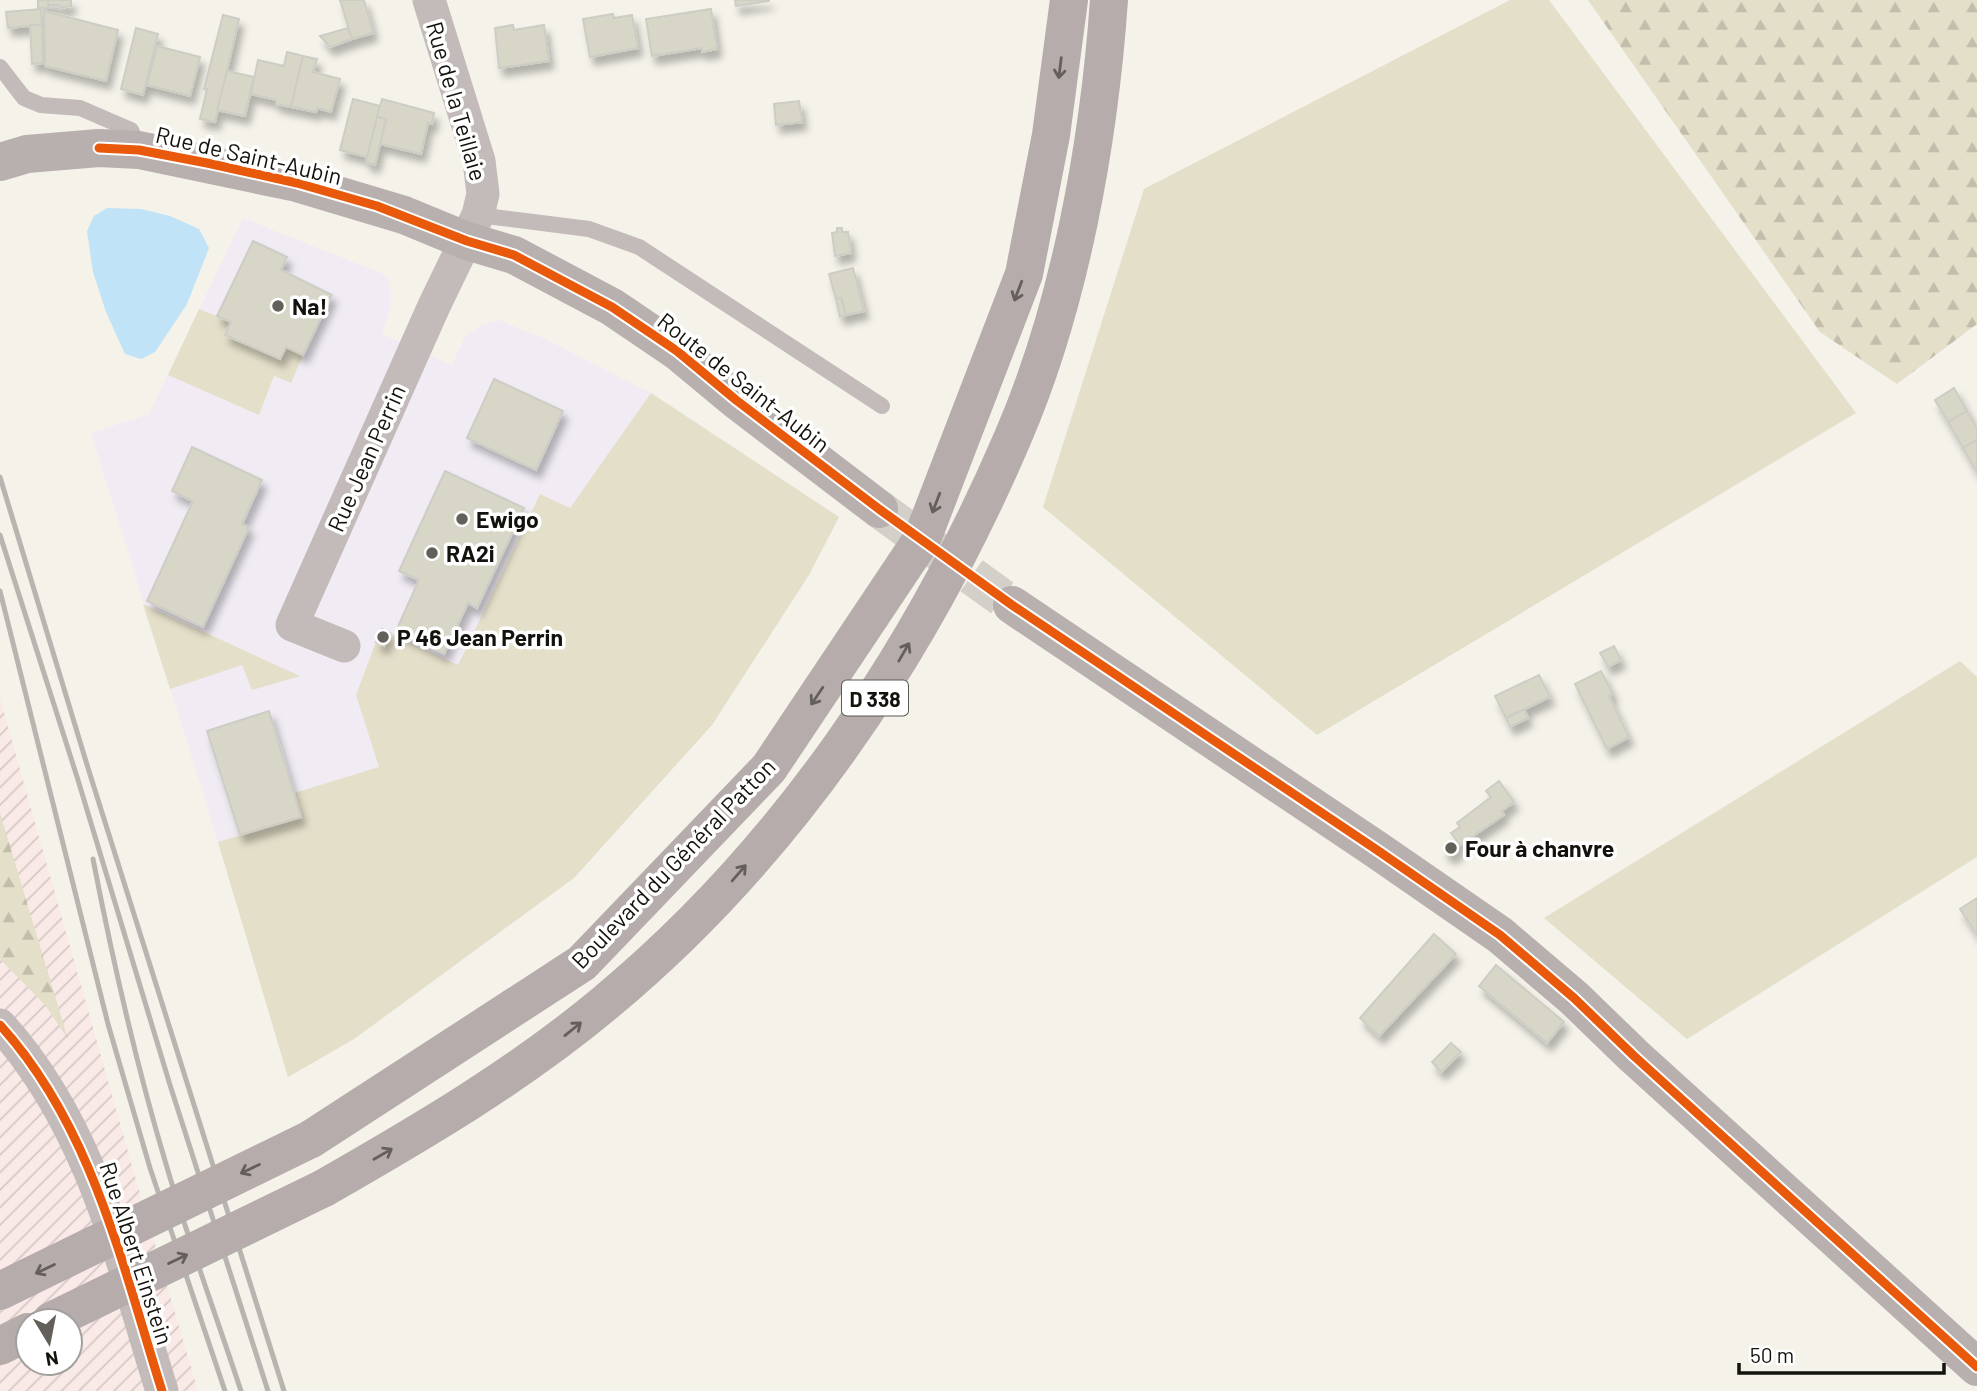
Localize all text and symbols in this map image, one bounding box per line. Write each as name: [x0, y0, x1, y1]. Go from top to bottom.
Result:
street label: Rue de la Teillaie: [421, 18, 493, 184]
one-way arrow: [1053, 56, 1066, 79]
street label: Rue de Saint-Aubin: [153, 120, 345, 190]
one-way arrow: [1010, 279, 1023, 301]
place label: Na!: [292, 292, 327, 320]
marker: Na!: [270, 298, 286, 314]
street label: Route de Saint-Aubin: [652, 306, 836, 458]
street label: Rue Jean Perrin: [321, 380, 411, 536]
one-way arrow: [928, 492, 941, 513]
place label: Ewigo: [476, 505, 539, 533]
marker: Ewigo: [454, 511, 470, 527]
place label: RA2i: [446, 539, 495, 567]
marker: RA2i: [424, 545, 440, 561]
place label: P 46 Jean Perrin: [397, 623, 563, 651]
marker: P 46 Jean Perrin: [375, 629, 391, 645]
one-way arrow: [897, 642, 911, 662]
road number: D 338: [842, 680, 908, 716]
one-way arrow: [810, 686, 824, 705]
street label: Boulevard du Général Patton: [565, 752, 781, 974]
place label: Four à chanvre: [1465, 834, 1614, 862]
marker: Four à chanvre: [1443, 840, 1459, 856]
one-way arrow: [731, 865, 747, 883]
one-way arrow: [563, 1021, 582, 1036]
one-way arrow: [373, 1147, 393, 1161]
street label: Rue Albert Einstein: [94, 1158, 180, 1348]
one-way arrow: [240, 1162, 261, 1176]
one-way arrow: [167, 1251, 188, 1265]
one-way arrow: [35, 1262, 56, 1276]
north arrow: [14, 1307, 84, 1377]
scale bar: [1739, 1332, 1944, 1376]
text: 50 m: [1750, 1342, 1794, 1367]
text: N: [44, 1347, 60, 1372]

